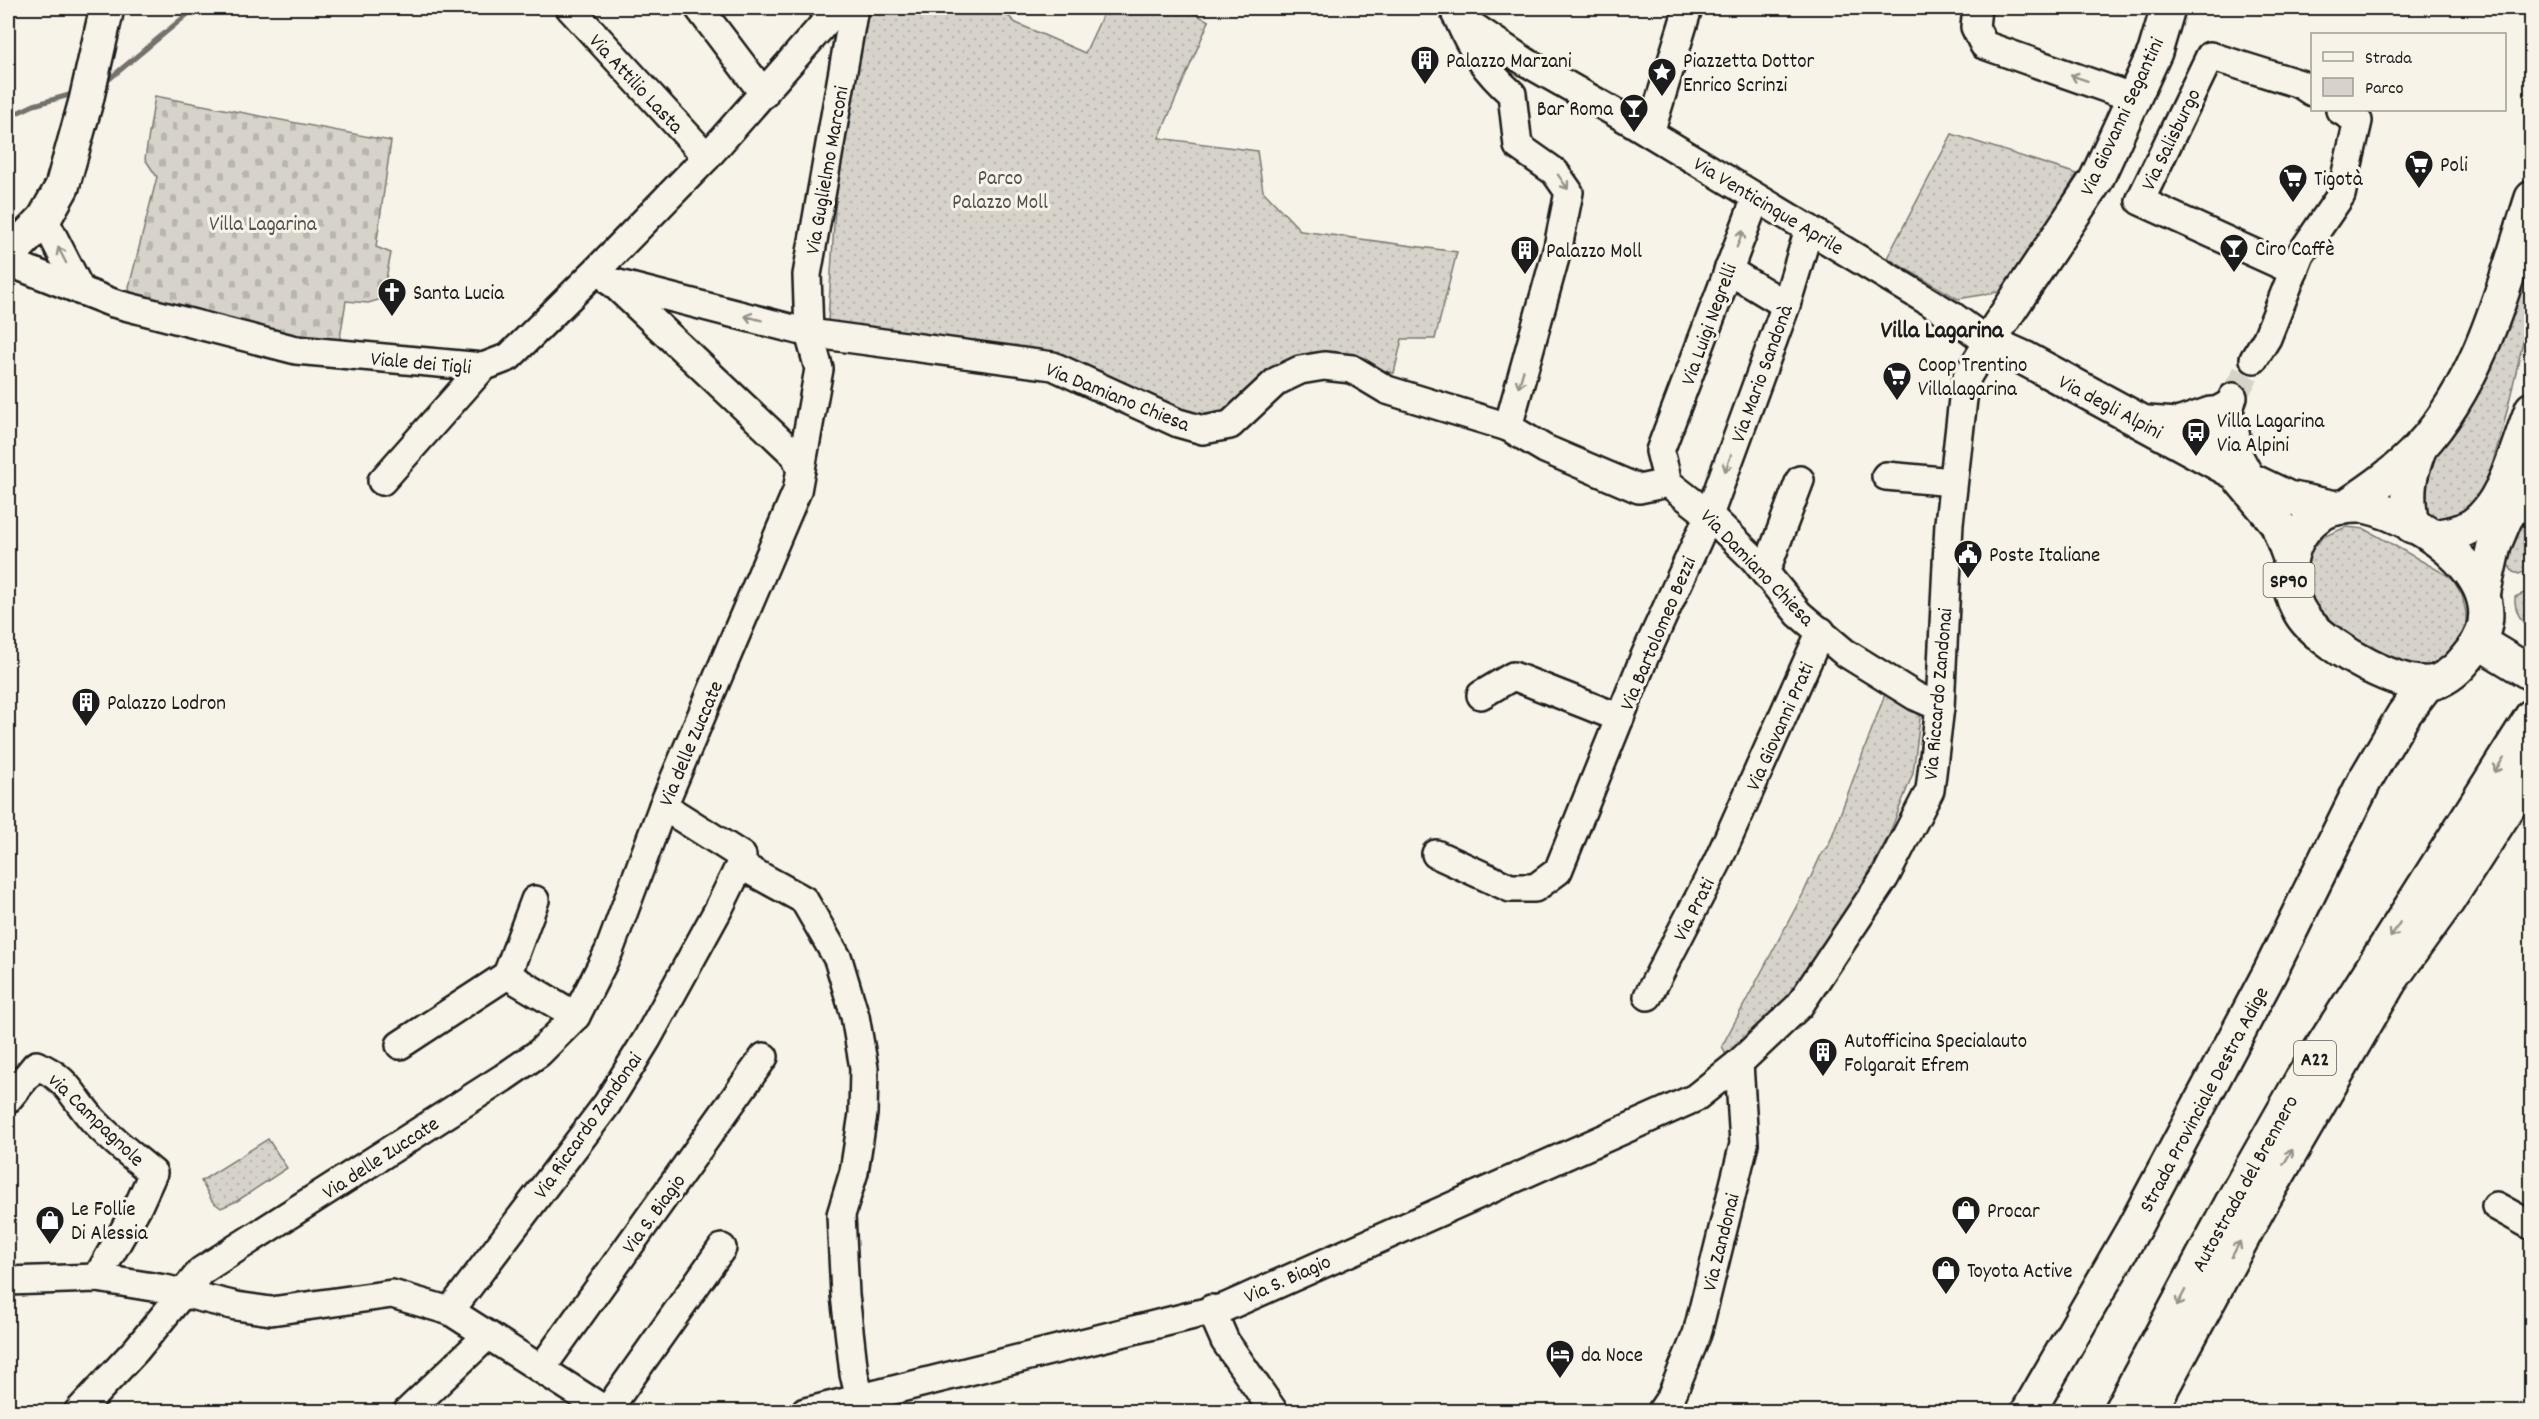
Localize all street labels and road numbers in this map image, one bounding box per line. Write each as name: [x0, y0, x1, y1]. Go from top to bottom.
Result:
street label: Via Attilio Lasta: [580, 28, 690, 143]
street label: Via Giovanni Segantini: [2074, 33, 2174, 201]
street label: Via Guglielmo Marconi: [799, 84, 859, 257]
street label: Via Salisburgo: [2135, 84, 2210, 196]
street label: Via Venticinque Aprile: [1687, 151, 1848, 264]
street label: Via Luigi Negrelli: [1675, 260, 1747, 390]
street label: Via Mario Sandonà: [1725, 300, 1803, 447]
street label: Viale dei Tigli: [369, 346, 472, 384]
street label: Via Damiano Chiesa: [1040, 356, 1195, 442]
street label: Via degli Alpini: [2052, 369, 2167, 449]
street label: Via Damiano Chiesa: [1692, 504, 1821, 635]
street label: Via Bartolomeo Bezzi: [1614, 552, 1706, 716]
road number: SP90: [2264, 563, 2314, 597]
street label: Via Riccardo Zandonai: [1918, 607, 1962, 782]
street label: Via Giovanni Prati: [1740, 658, 1824, 796]
street label: Via delle Zuccate: [653, 677, 733, 812]
street label: Via Prati: [1667, 873, 1724, 947]
street label: Strada Provinciale Destra Adige: [2133, 982, 2278, 1219]
road number: A22: [2294, 1041, 2336, 1075]
street label: Via Riccardo Zandonai: [528, 1047, 651, 1206]
street label: via Campagnole: [40, 1067, 150, 1175]
street label: Autostrada del Brennero: [2186, 1091, 2308, 1278]
street label: Via delle Zuccate: [317, 1111, 446, 1209]
street label: Via S. Biagio: [616, 1169, 695, 1261]
street label: Via Zandonai: [1696, 1190, 1750, 1295]
street label: Via S. Biagio: [1240, 1248, 1336, 1313]

